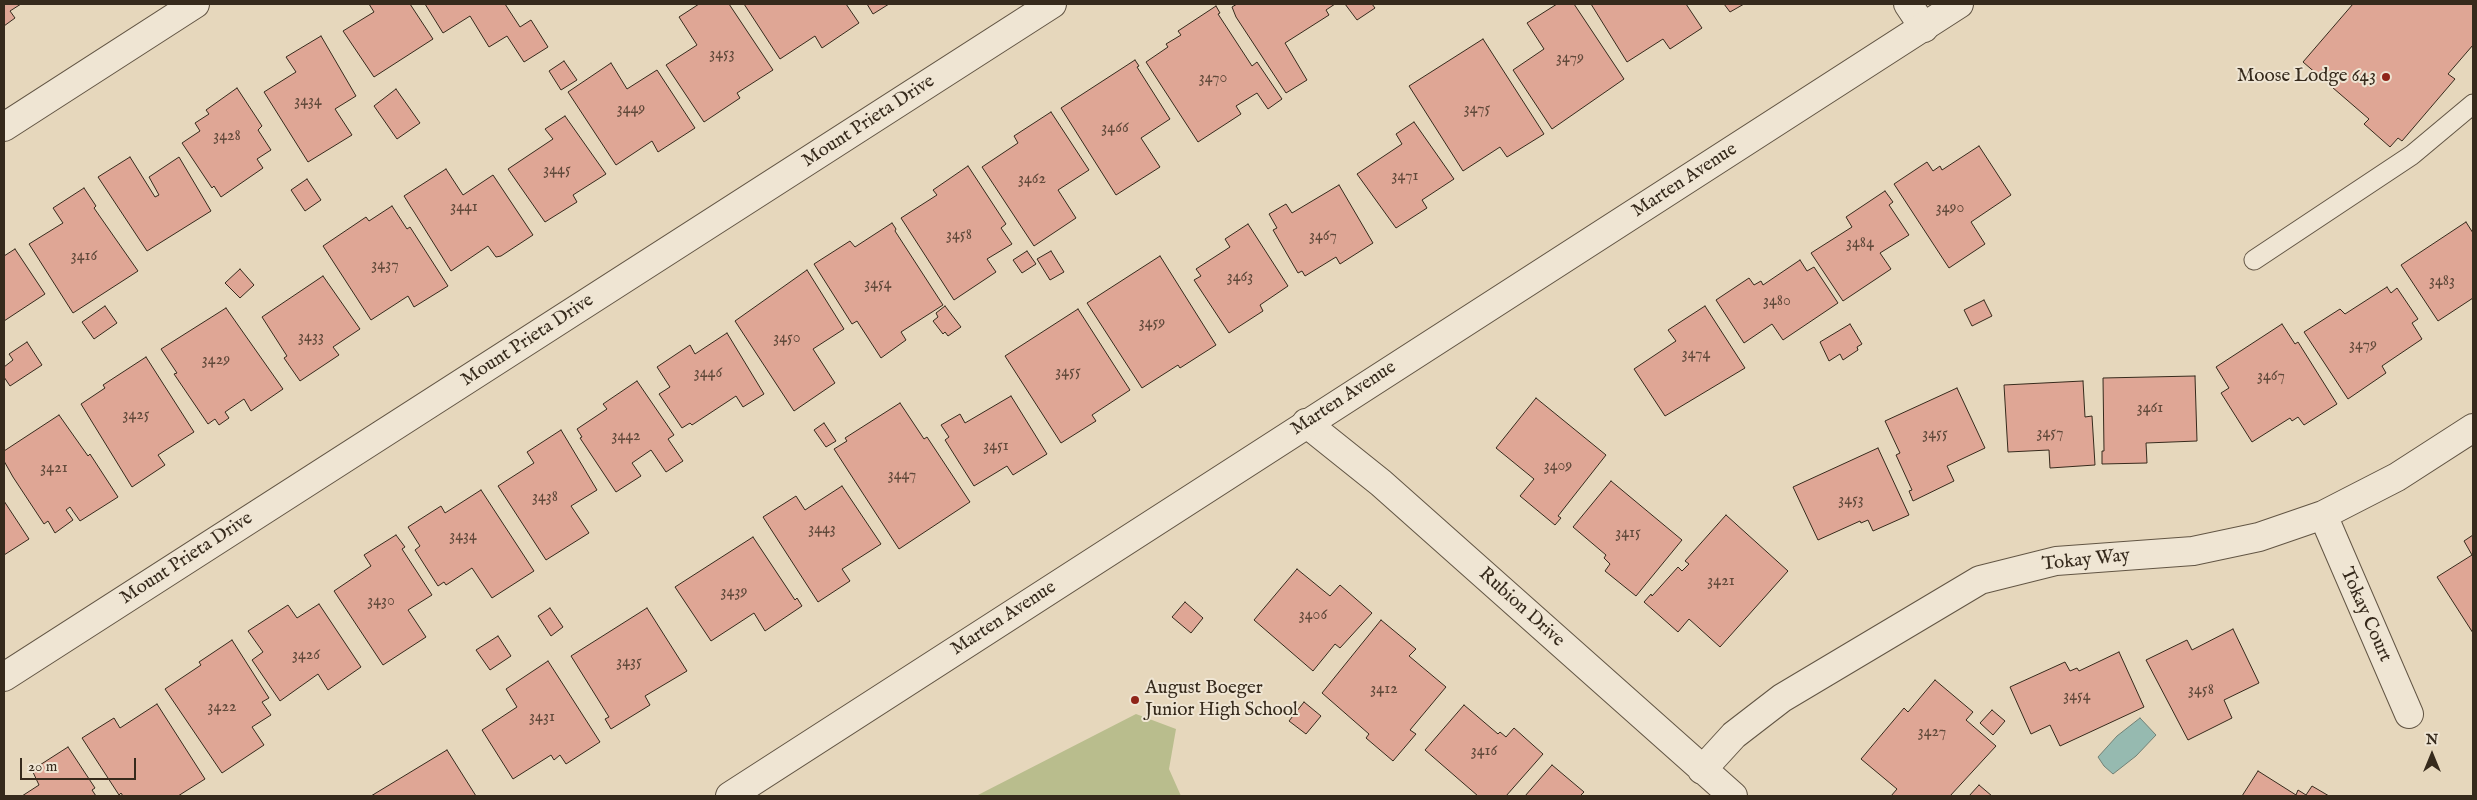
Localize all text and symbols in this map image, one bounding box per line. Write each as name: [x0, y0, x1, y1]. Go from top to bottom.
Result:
house number: 3453: [709, 45, 735, 65]
house number: 3479: [1556, 49, 1584, 69]
place label: Moose Lodge 643: [2237, 66, 2376, 88]
house number: 3470: [1199, 69, 1227, 89]
street label: Mount Prieta Drive: [799, 71, 939, 173]
marker: Moose Lodge 643: [2380, 71, 2392, 83]
house number: 3434: [294, 92, 322, 112]
house number: 3449: [617, 100, 645, 120]
house number: 3475: [1464, 100, 1490, 120]
house number: 3466: [1101, 119, 1129, 139]
house number: 3428: [213, 127, 241, 147]
street label: Marten Avenue: [1628, 139, 1742, 223]
house number: 3445: [543, 161, 571, 181]
house number: 3471: [1392, 167, 1418, 187]
house number: 3462: [1018, 170, 1046, 190]
house number: 3441: [450, 198, 478, 218]
house number: 3490: [1936, 199, 1964, 219]
house number: 3458: [946, 226, 972, 246]
house number: 3467: [1309, 227, 1337, 247]
house number: 3484: [1846, 234, 1874, 254]
house number: 3416: [71, 247, 97, 267]
house number: 3437: [371, 256, 399, 276]
house number: 3463: [1227, 268, 1253, 288]
house number: 3483: [2429, 272, 2455, 292]
house number: 3454: [864, 275, 892, 295]
street label: Mount Prieta Drive: [458, 290, 598, 392]
house number: 3480: [1763, 292, 1791, 312]
house number: 3459: [1139, 314, 1165, 334]
house number: 3433: [298, 328, 324, 348]
house number: 3450: [773, 329, 801, 349]
house number: 3479: [2349, 336, 2377, 356]
house number: 3474: [1682, 345, 1710, 365]
house number: 3429: [202, 351, 230, 371]
street label: Marten Avenue: [1287, 357, 1401, 441]
house number: 3455: [1055, 363, 1081, 383]
house number: 3446: [694, 364, 722, 384]
house number: 3467: [2257, 367, 2285, 387]
house number: 3461: [2137, 399, 2163, 419]
house number: 3425: [122, 406, 150, 426]
house number: 3457: [2036, 424, 2064, 444]
house number: 3455: [1922, 425, 1948, 445]
house number: 3442: [611, 427, 641, 447]
house number: 3451: [983, 437, 1009, 457]
house number: 3409: [1544, 457, 1572, 477]
house number: 3421: [40, 459, 68, 479]
house number: 3447: [888, 466, 916, 486]
house number: 3438: [532, 488, 558, 508]
house number: 3453: [1838, 491, 1864, 511]
street label: Mount Prieta Drive: [117, 508, 257, 610]
house number: 3443: [808, 520, 836, 540]
house number: 3415: [1615, 524, 1641, 544]
house number: 3434: [449, 527, 477, 547]
street label: Tokay Way: [2041, 545, 2131, 577]
street label: Rubion Drive: [1473, 563, 1569, 653]
street label: Tokay Court: [2334, 564, 2396, 666]
house number: 3421: [1707, 572, 1735, 592]
street label: Marten Avenue: [947, 577, 1061, 661]
house number: 3439: [721, 583, 747, 603]
house number: 3430: [367, 592, 395, 612]
house number: 3406: [1299, 606, 1327, 626]
house number: 3426: [292, 646, 320, 666]
house number: 3435: [616, 653, 642, 673]
place label: August Boeger Junior High School: [1145, 678, 1298, 722]
house number: 3412: [1370, 680, 1398, 700]
house number: 3458: [2188, 681, 2214, 701]
house number: 3454: [2063, 687, 2091, 707]
marker: August Boeger Junior High School: [1129, 694, 1141, 706]
house number: 3422: [208, 698, 236, 718]
house number: 3431: [529, 708, 555, 728]
house number: 3427: [1918, 723, 1946, 743]
north arrow: [2407, 730, 2457, 780]
text: N: [2426, 731, 2438, 749]
house number: 3416: [1471, 742, 1497, 762]
scale bar: [22, 748, 139, 780]
text: 20 m: [28, 757, 57, 776]

